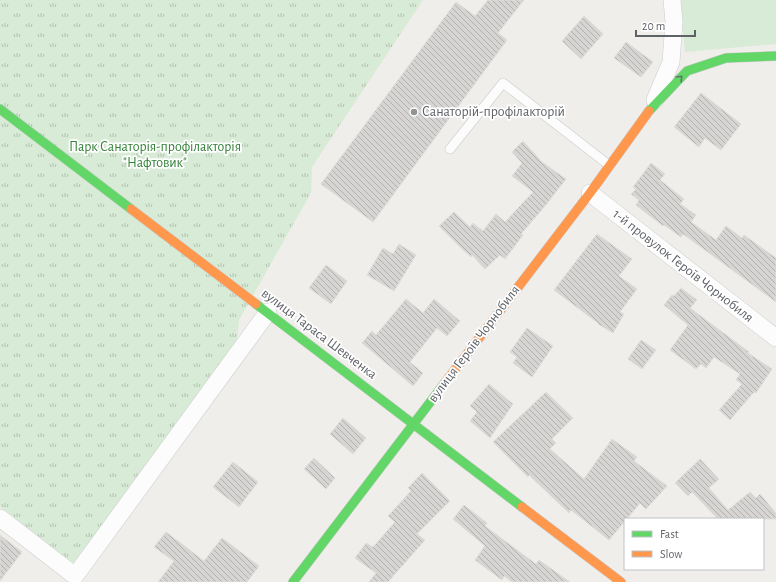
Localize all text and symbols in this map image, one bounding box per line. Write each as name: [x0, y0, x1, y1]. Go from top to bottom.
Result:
scale bar: [636, 12, 695, 38]
text: 20 m: [642, 20, 665, 32]
one-way arrow: [675, 75, 683, 83]
place label: Санаторій-профілакторій: [422, 105, 565, 119]
marker: Санаторій-профілакторій: [409, 107, 419, 117]
park label: Парк Санаторія-профілакторія "Нафтовик": [69, 140, 241, 170]
street label: 1-й провулок Героїв Чорнобиля: [610, 207, 756, 325]
street label: вулиця Героїв Чорнобиля: [426, 283, 522, 405]
street label: вулиця Тараса Шевченка: [259, 286, 380, 382]
legend: [624, 518, 764, 570]
text: Fast: [660, 528, 679, 540]
text: Slow: [660, 548, 682, 560]

